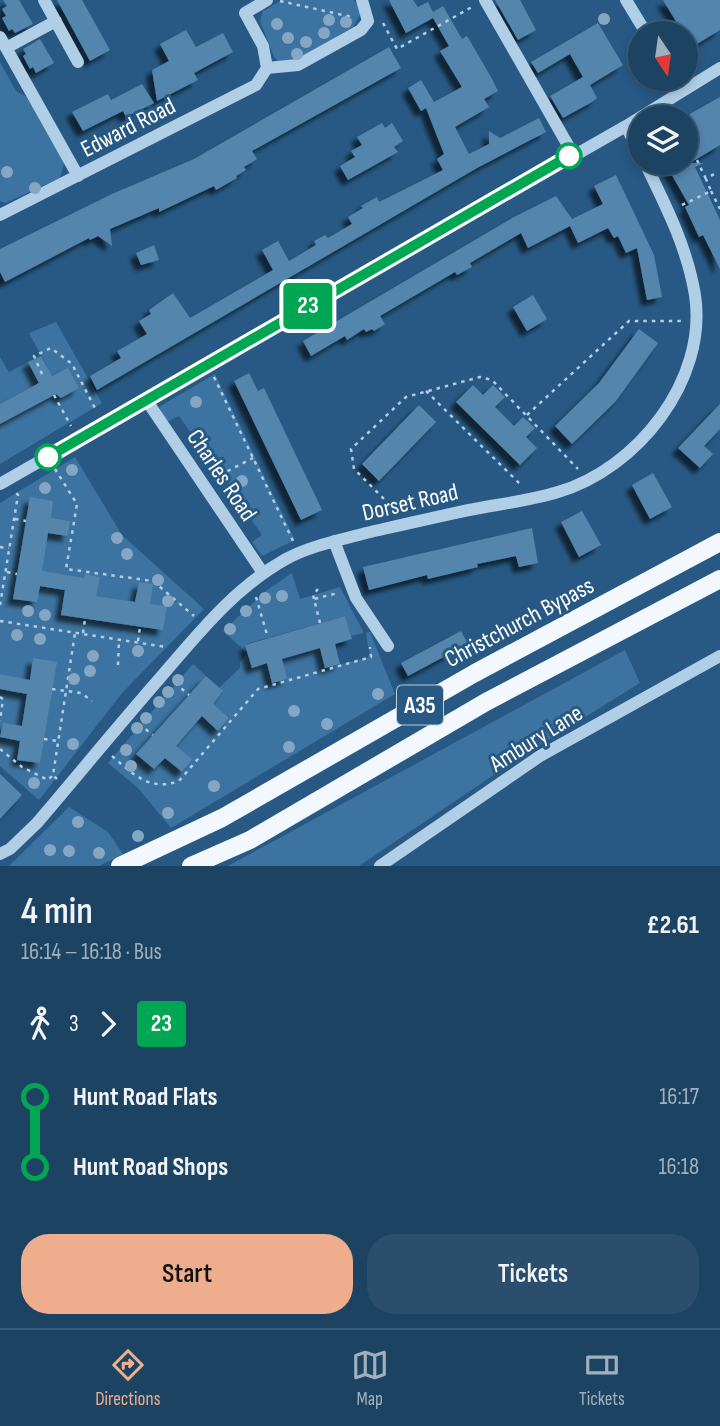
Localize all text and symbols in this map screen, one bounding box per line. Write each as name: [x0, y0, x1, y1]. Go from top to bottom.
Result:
north arrow: [628, 21, 698, 91]
map controls: [628, 21, 698, 175]
street label: Edward Road: [76, 91, 180, 164]
button: layers: [628, 105, 698, 175]
unlabelled marker: [556, 143, 582, 169]
line badge: 23: [276, 283, 340, 329]
text: 23: [297, 291, 319, 320]
street label: Charles Road: [180, 424, 263, 527]
unlabelled marker: [35, 444, 61, 470]
street label: Dorset Road: [359, 477, 461, 528]
street label: Christchurch Bypass: [440, 571, 599, 674]
road number: A35: [397, 685, 443, 724]
street label: Ambury Lane: [483, 698, 588, 779]
text: 4 min: [21, 889, 93, 934]
text: £2.61: [646, 910, 699, 941]
text: 16:14 – 16:18 · Bus: [21, 938, 162, 966]
icon: walk: [21, 1005, 59, 1043]
icon: forward: [89, 1005, 127, 1043]
text: 23: [151, 1009, 172, 1038]
text: 3: [69, 1010, 79, 1038]
text: Hunt Road Flats: [73, 1082, 218, 1113]
text: 16:17: [659, 1083, 699, 1111]
text: Hunt Road Shops: [73, 1152, 228, 1183]
text: 16:18: [658, 1153, 699, 1181]
button: Start: [21, 1234, 353, 1314]
button: Tickets: [367, 1234, 699, 1314]
tab: Directions: [95, 1346, 160, 1411]
tab: Map: [351, 1346, 389, 1411]
tab: Tickets: [579, 1346, 625, 1411]

